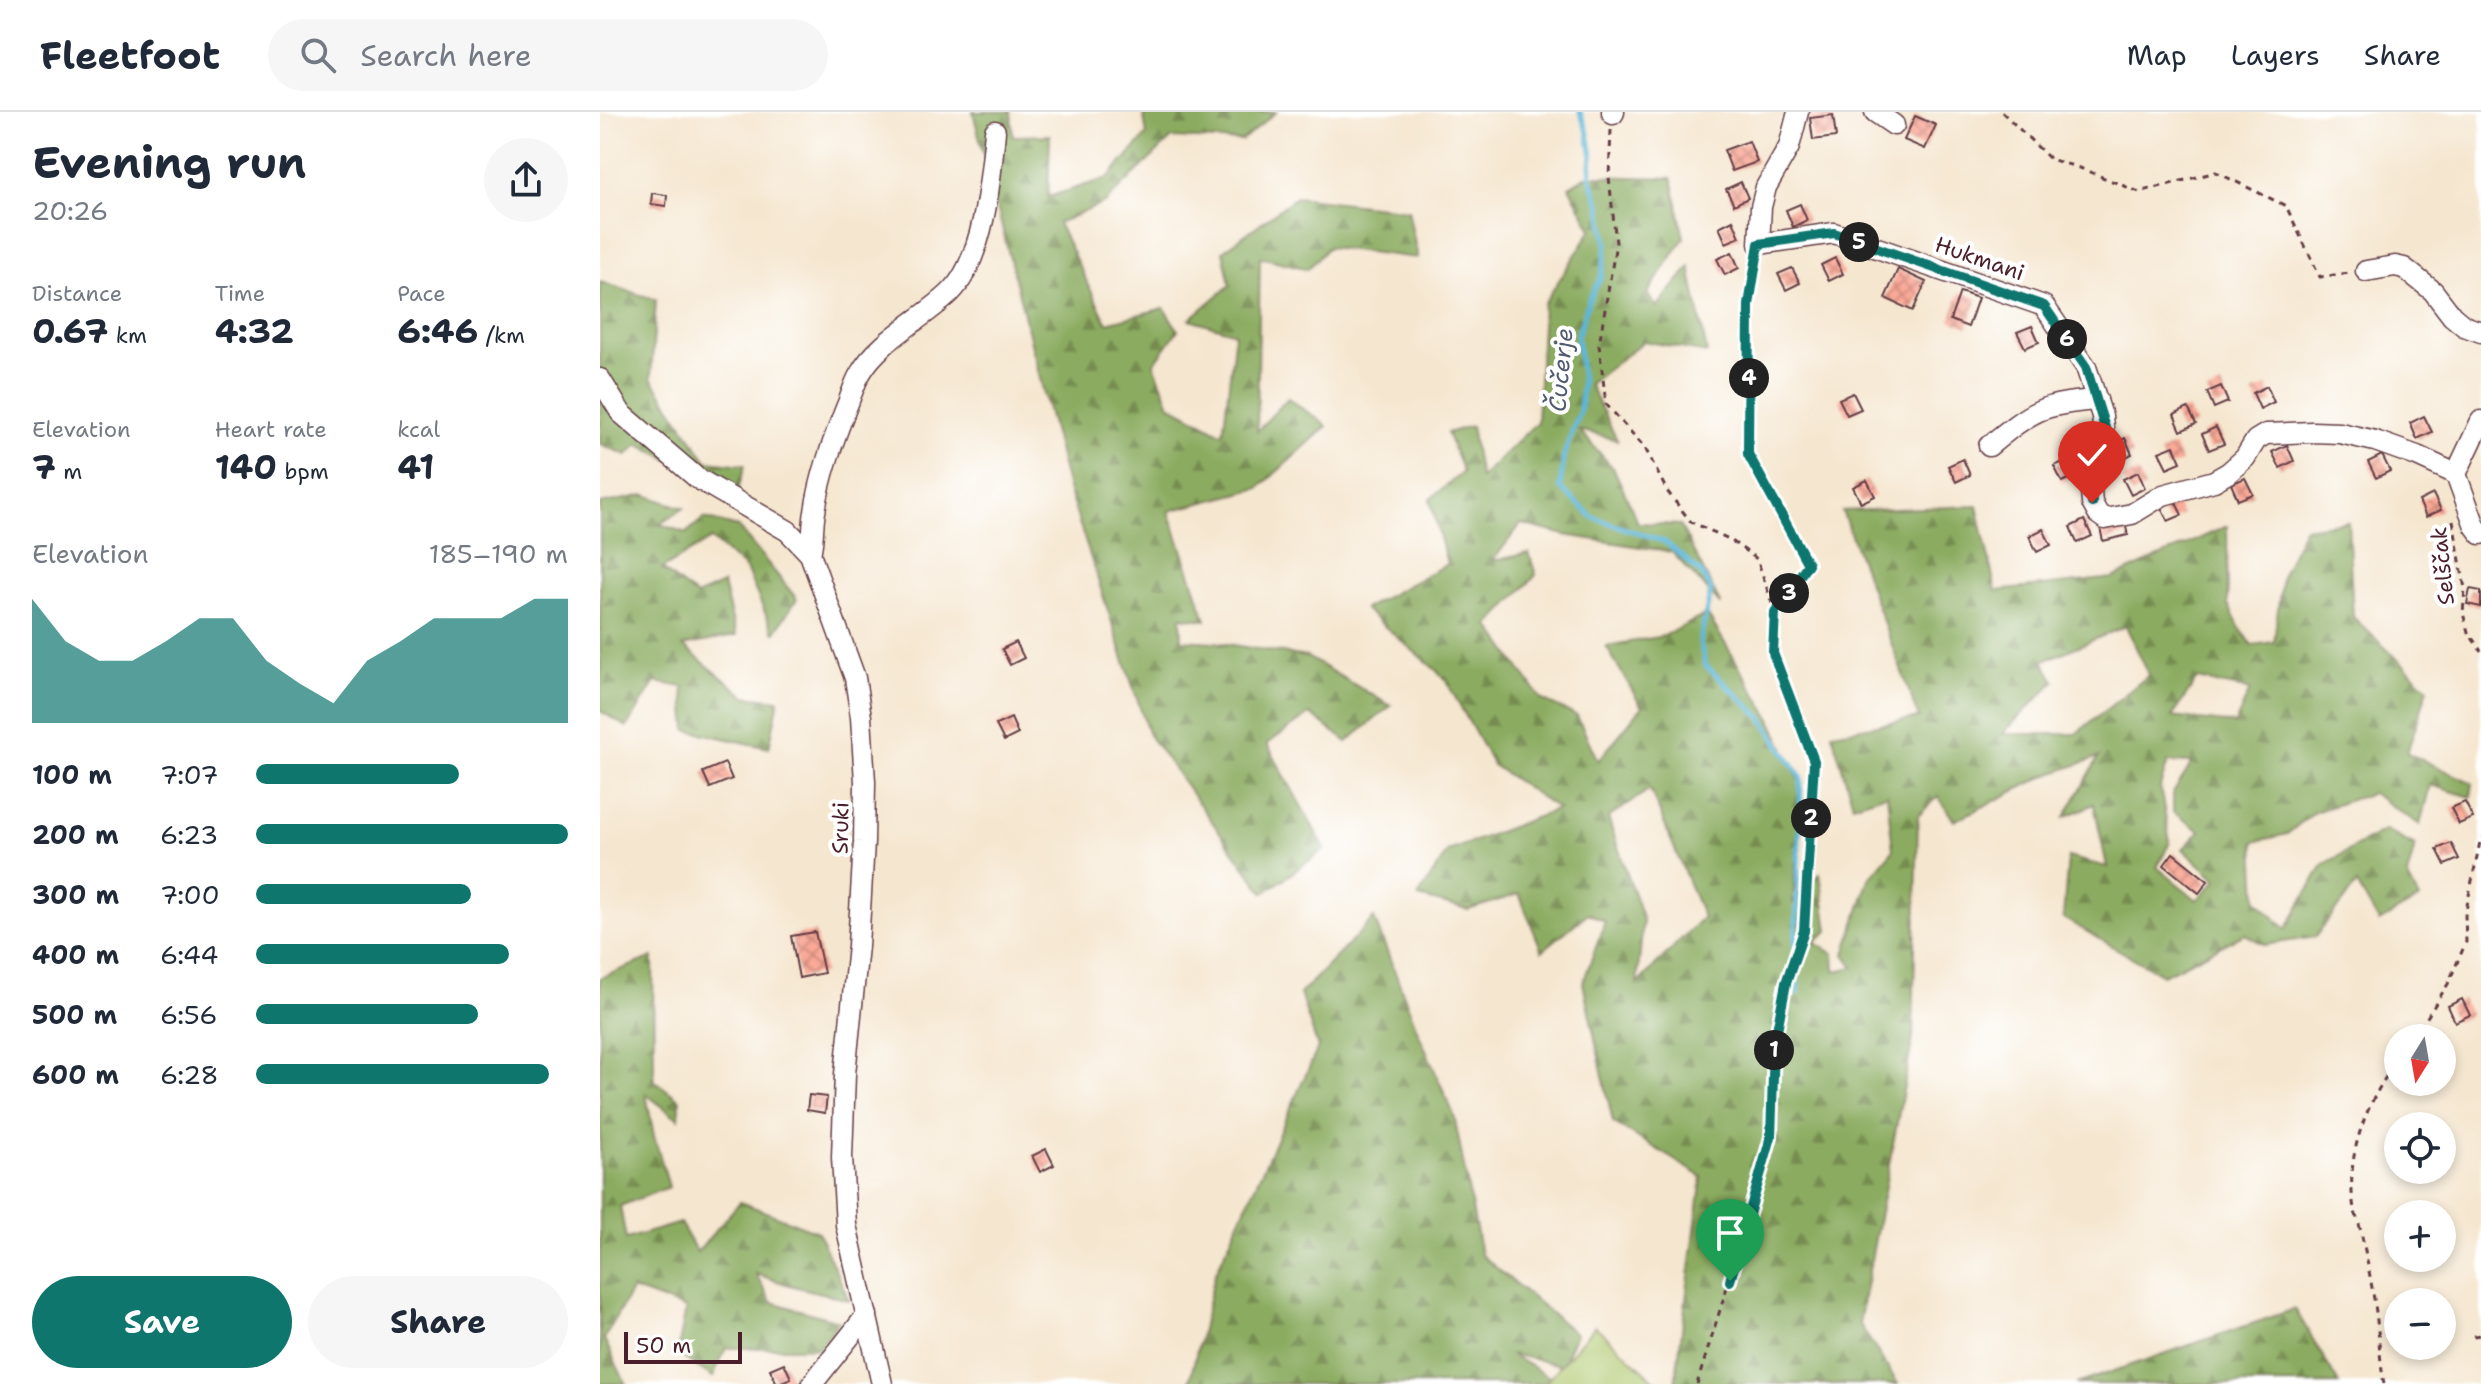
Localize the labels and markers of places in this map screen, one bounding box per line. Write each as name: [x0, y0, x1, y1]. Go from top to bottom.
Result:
pin: 5: [1839, 222, 1879, 262]
pin: 6: [2047, 319, 2087, 359]
pin: 4: [1729, 358, 1769, 398]
pin: [2058, 421, 2126, 503]
pin: 3: [1769, 573, 1809, 613]
pin: 2: [1791, 798, 1831, 838]
pin: 1: [1754, 1030, 1794, 1070]
pin: [1696, 1199, 1764, 1281]

